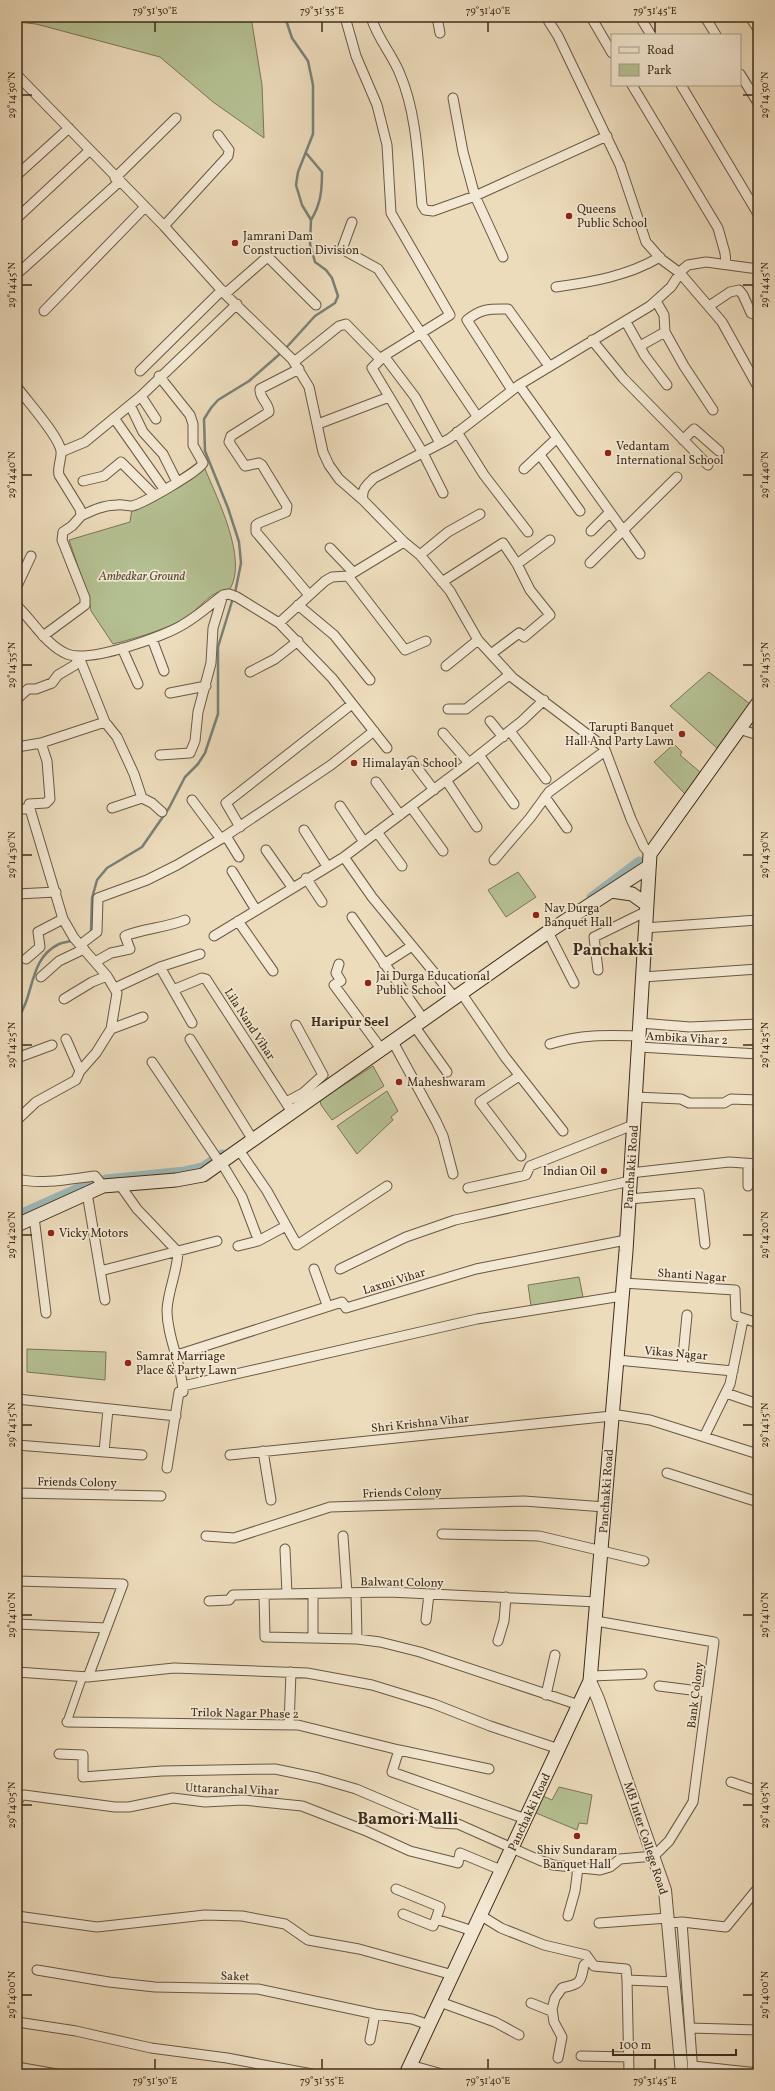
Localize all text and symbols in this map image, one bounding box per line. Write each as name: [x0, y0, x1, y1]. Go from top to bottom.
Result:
text: 79°31'30"E: [133, 4, 177, 18]
text: 79°31'35"E: [300, 4, 344, 18]
text: 79°31'40"E: [466, 4, 510, 18]
text: 79°31'45"E: [633, 4, 677, 18]
legend: [611, 34, 741, 86]
text: Road: [647, 43, 674, 59]
text: Park: [647, 63, 672, 79]
text: 29°14'50"N: [5, 71, 19, 118]
text: 29°14'50"N: [758, 71, 772, 118]
place label: Queens Public School: [577, 202, 648, 232]
marker: Queens Public School: [564, 211, 574, 221]
place label: Jamrani Dam Construction Division: [243, 229, 359, 259]
marker: Jamrani Dam Construction Division: [230, 238, 240, 248]
text: 29°14'45"N: [5, 261, 19, 308]
text: 29°14'45"N: [758, 261, 772, 308]
place label: Vedantam International School: [616, 439, 724, 469]
marker: Vedantam International School: [603, 448, 613, 458]
text: 29°14'40"N: [5, 451, 19, 499]
text: 29°14'40"N: [758, 451, 772, 499]
park label: Ambedkar Ground: [98, 569, 185, 585]
text: 29°14'35"N: [5, 641, 19, 688]
text: 29°14'35"N: [758, 641, 772, 688]
place label: Tarupti Banquet Hall And Party Lawn: [565, 720, 674, 750]
marker: Tarupti Banquet Hall And Party Lawn: [677, 729, 687, 739]
place label: Himalayan School: [362, 756, 458, 772]
marker: Himalayan School: [349, 758, 359, 768]
text: 29°14'30"N: [5, 831, 19, 879]
text: 29°14'30"N: [758, 831, 772, 879]
place label: Nav Durga Banquet Hall: [544, 901, 613, 931]
marker: Nav Durga Banquet Hall: [531, 910, 541, 920]
district label: Panchakki: [573, 940, 654, 962]
place label: Jai Durga Educational Public School: [376, 969, 490, 999]
marker: Jai Durga Educational Public School: [363, 978, 373, 988]
street label: Lila Nand Vihar: [220, 986, 278, 1064]
district label: Haripur Seel: [311, 1014, 390, 1032]
text: 29°14'25"N: [5, 1021, 19, 1068]
text: 29°14'25"N: [758, 1021, 772, 1068]
street label: Ambika Vihar 2: [646, 1029, 728, 1049]
place label: Maheshwaram: [407, 1075, 486, 1091]
marker: Maheshwaram: [394, 1077, 404, 1087]
street label: Panchakki Road: [621, 1124, 643, 1210]
place label: Indian Oil: [543, 1164, 596, 1180]
marker: Indian Oil: [599, 1166, 609, 1176]
text: 29°14'20"N: [5, 1211, 19, 1259]
text: 29°14'20"N: [758, 1211, 772, 1259]
place label: Vicky Motors: [59, 1226, 128, 1242]
marker: Vicky Motors: [46, 1228, 56, 1238]
street label: Laxmi Vihar: [361, 1265, 427, 1299]
street label: Shanti Nagar: [657, 1266, 727, 1286]
street label: Vikas Nagar: [644, 1343, 708, 1365]
place label: Samrat Marriage Place & Party Lawn: [136, 1349, 237, 1379]
marker: Samrat Marriage Place & Party Lawn: [123, 1358, 133, 1368]
text: 29°14'15"N: [5, 1402, 19, 1448]
text: 29°14'15"N: [758, 1402, 772, 1448]
street label: Shri Krishna Vihar: [370, 1411, 470, 1437]
street label: Panchakki Road: [596, 1448, 618, 1534]
street label: Friends Colony: [37, 1474, 117, 1492]
street label: Friends Colony: [362, 1484, 443, 1502]
street label: Balwant Colony: [360, 1574, 444, 1592]
text: 29°14'10"N: [5, 1591, 19, 1638]
text: 29°14'10"N: [758, 1591, 772, 1638]
street label: Bank Colony: [684, 1660, 708, 1729]
street label: Trilok Nagar Phase 2: [191, 1705, 299, 1723]
street label: Panchakki Road: [505, 1771, 555, 1854]
street label: Uttaranchal Vihar: [185, 1780, 279, 1800]
street label: MB Inter College Road: [619, 1780, 671, 1897]
text: 29°14'05"N: [5, 1781, 19, 1828]
text: 29°14'05"N: [758, 1781, 772, 1828]
district label: Bamori Malli: [358, 1809, 459, 1831]
marker: Shiv Sundaram Banquet Hall: [572, 1831, 582, 1841]
place label: Shiv Sundaram Banquet Hall: [537, 1843, 618, 1873]
street label: Saket: [220, 1969, 250, 1985]
text: 29°14'00"N: [5, 1970, 19, 2019]
text: 29°14'00"N: [758, 1970, 772, 2019]
scale bar: [613, 2031, 736, 2057]
text: 100 m: [619, 2038, 652, 2054]
text: 79°31'30"E: [133, 2074, 177, 2088]
text: 79°31'35"E: [300, 2074, 344, 2088]
text: 79°31'40"E: [466, 2074, 510, 2088]
text: 79°31'45"E: [633, 2074, 677, 2088]

